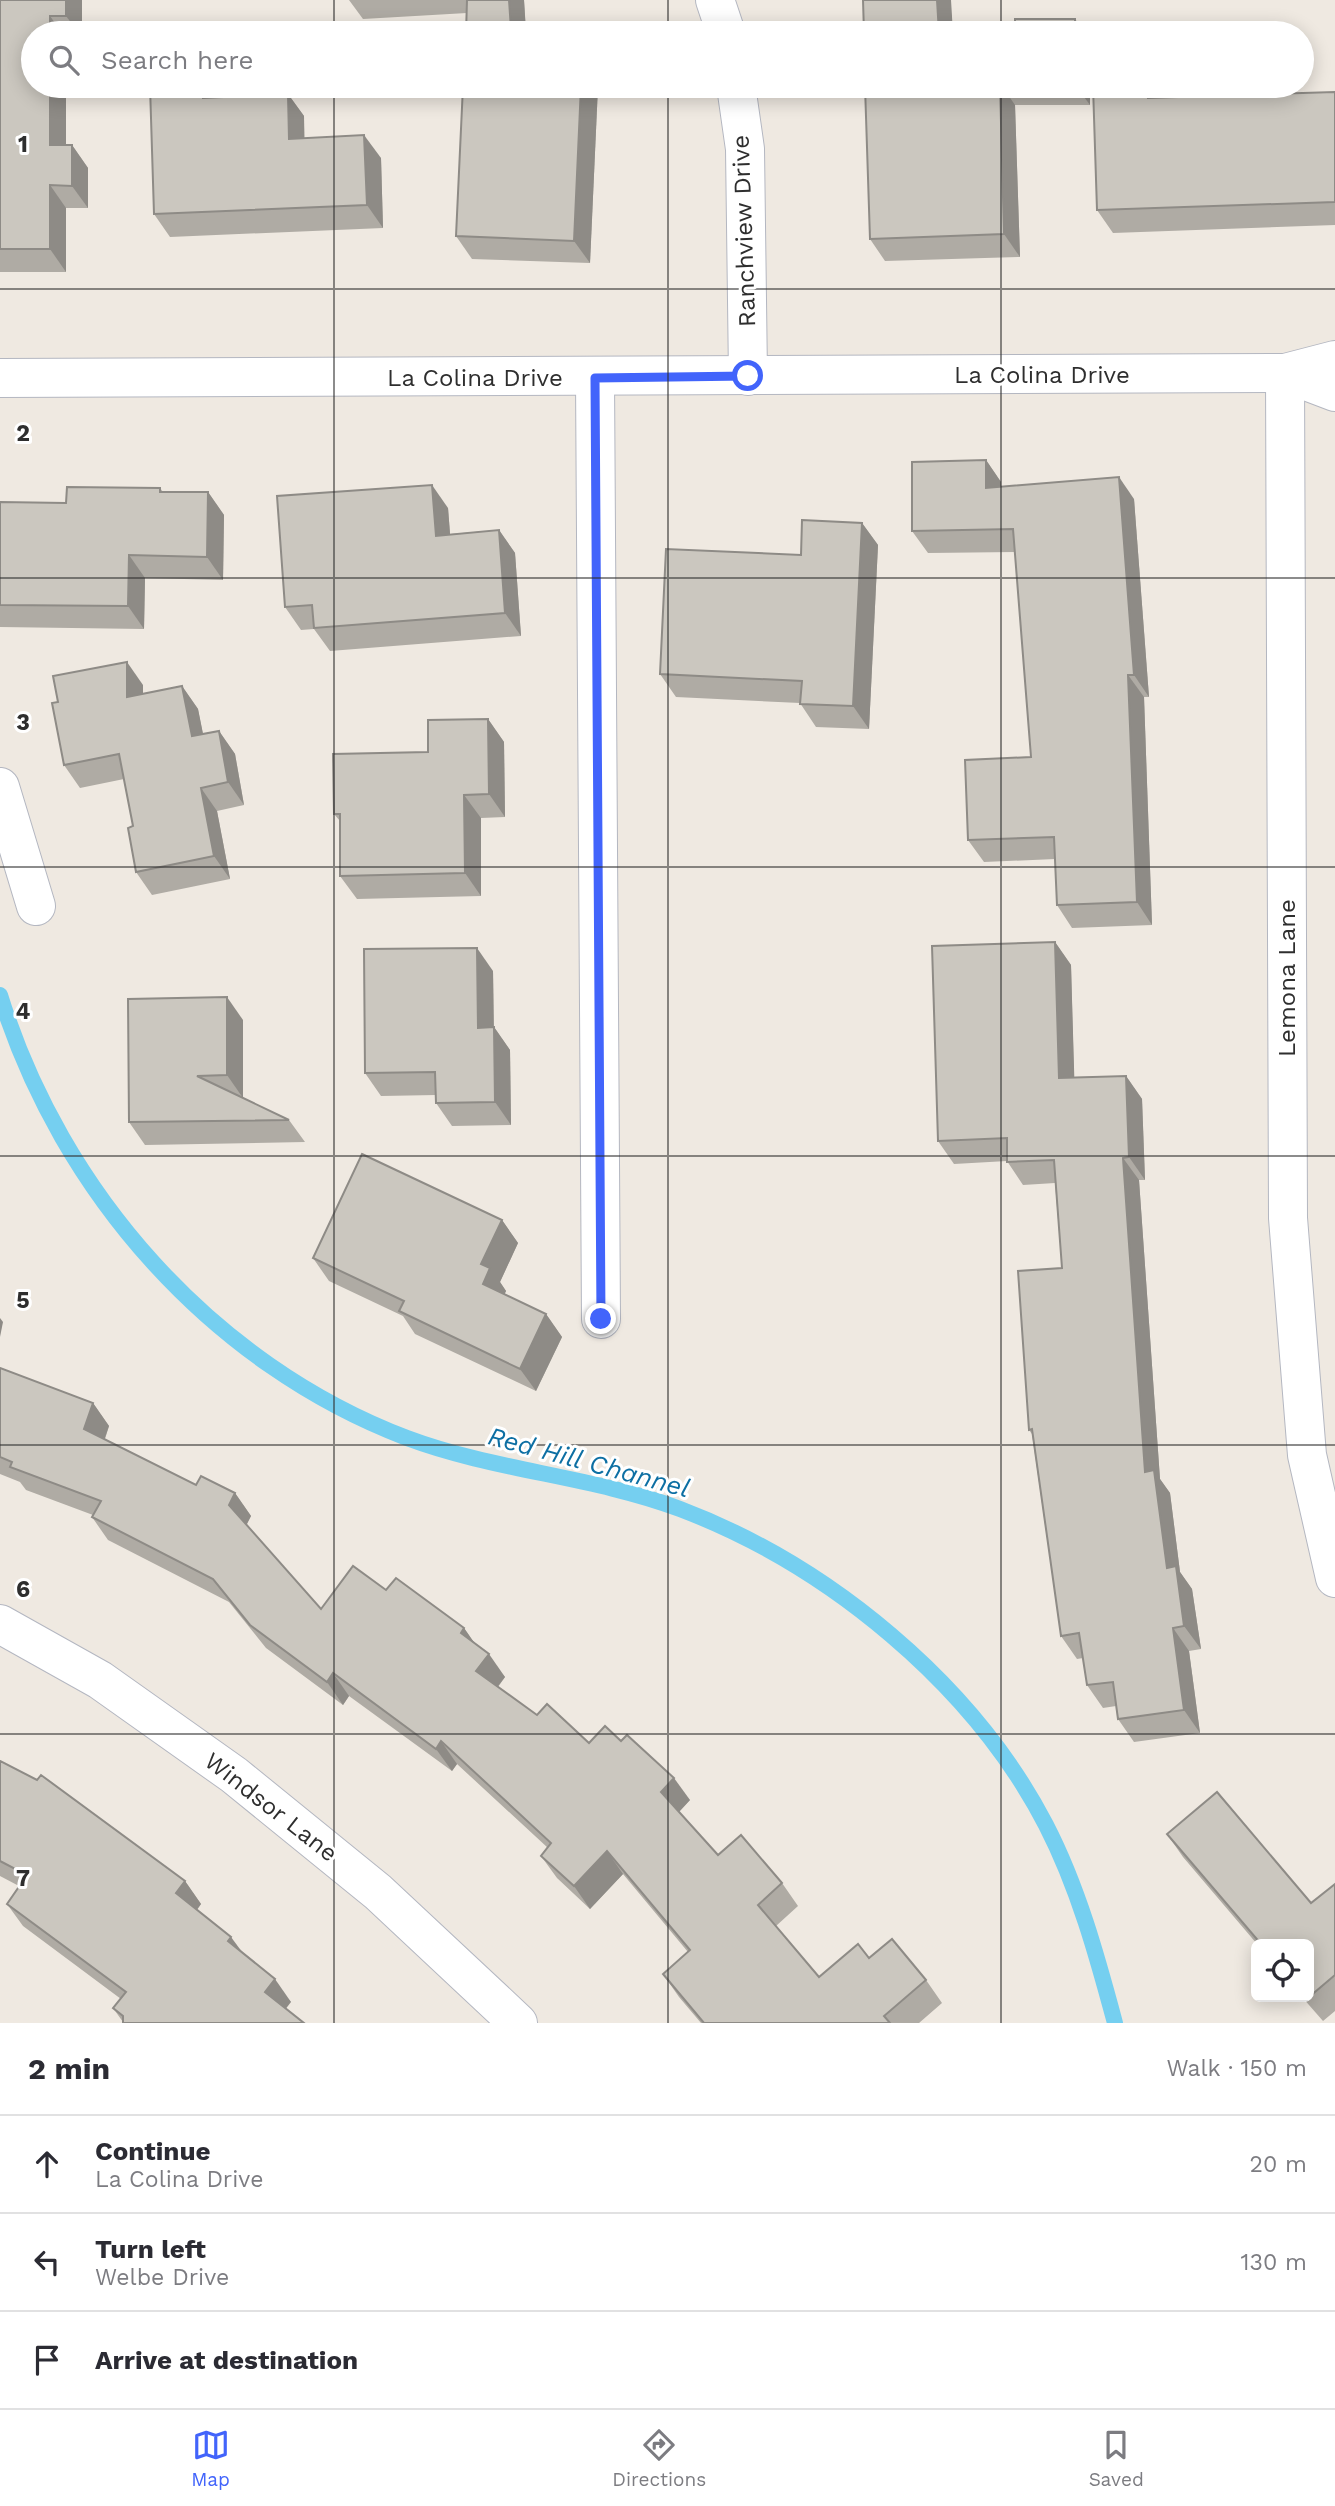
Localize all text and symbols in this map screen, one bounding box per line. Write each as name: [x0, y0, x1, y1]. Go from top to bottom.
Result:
search box: [21, 21, 1314, 98]
icon: search: [45, 41, 83, 79]
text: Search here: [101, 45, 253, 75]
text: 1: [18, 131, 28, 158]
street label: Ranchview Drive: [727, 134, 761, 328]
route start: [732, 360, 763, 391]
street label: La Colina Drive: [954, 361, 1130, 389]
street label: La Colina Drive: [387, 364, 563, 392]
text: 2: [16, 420, 30, 447]
text: 3: [16, 709, 30, 736]
street label: Lemona Lane: [1273, 899, 1301, 1057]
text: 4: [16, 998, 31, 1025]
text: 5: [16, 1287, 30, 1314]
route end: [585, 1303, 616, 1334]
water label: Red Hill Channel: [485, 1421, 693, 1503]
text: 6: [16, 1576, 30, 1603]
street label: Windsor Lane: [199, 1747, 343, 1867]
text: 7: [16, 1865, 30, 1892]
map controls: [1251, 1939, 1314, 2002]
button: locate: [1251, 1939, 1314, 2002]
text: 2 min: [28, 2051, 110, 2086]
text: Walk · 150 m: [1166, 2055, 1307, 2082]
text: Continue: [95, 2136, 211, 2166]
icon: ahead: [28, 2145, 66, 2183]
text: 20 m: [1250, 2151, 1307, 2178]
text: La Colina Drive: [95, 2166, 264, 2193]
text: Turn left: [95, 2234, 206, 2264]
icon: left: [28, 2243, 66, 2281]
text: 130 m: [1241, 2249, 1307, 2276]
text: Welbe Drive: [95, 2264, 229, 2291]
icon: arrive: [28, 2341, 66, 2379]
text: Arrive at destination: [95, 2345, 358, 2375]
tab: Map: [191, 2426, 230, 2491]
tab: Directions: [612, 2426, 706, 2491]
tab: Saved: [1089, 2426, 1144, 2491]

